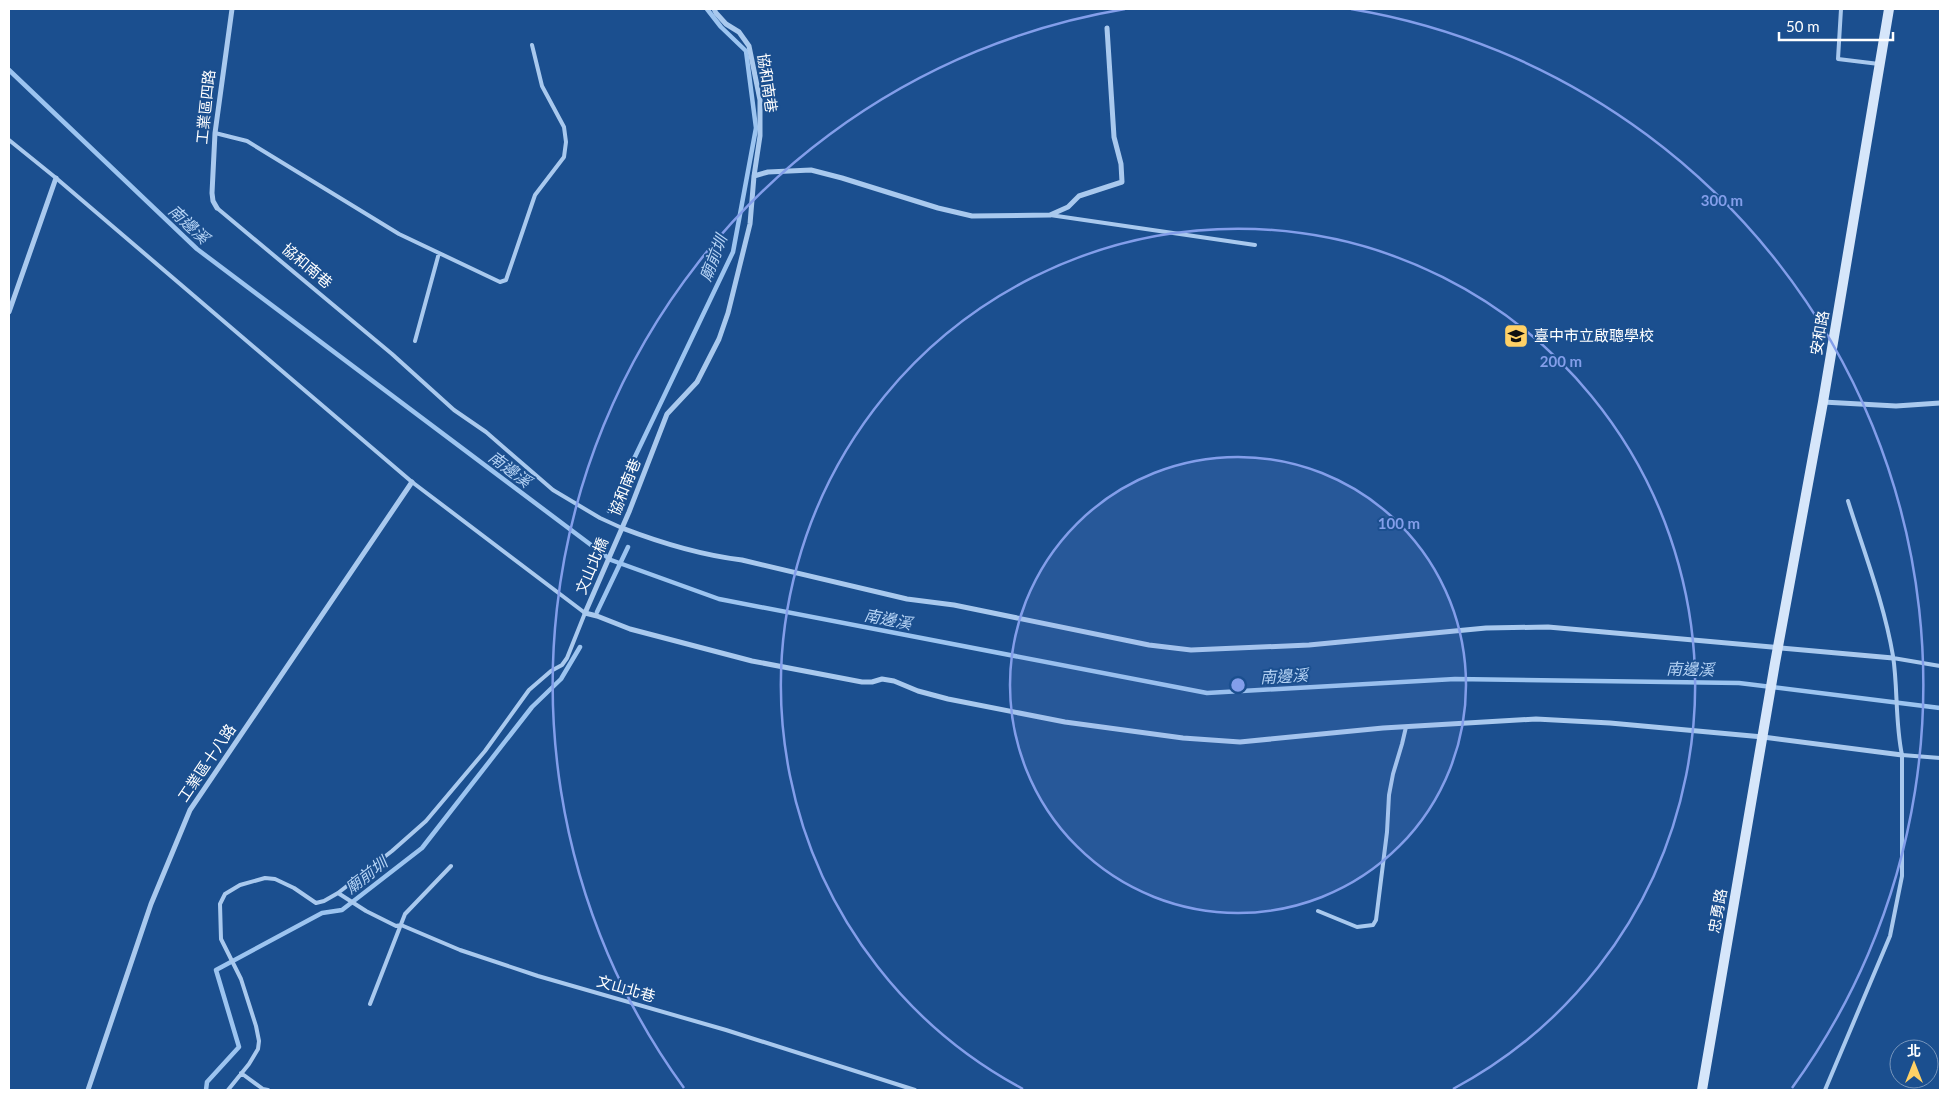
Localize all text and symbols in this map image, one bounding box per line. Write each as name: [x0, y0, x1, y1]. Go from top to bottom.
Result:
scale bar: [1779, 10, 1893, 42]
text: 50 m: [1786, 17, 1820, 35]
street label: 協和南巷: [755, 52, 781, 114]
street label: 工業區四路: [192, 69, 218, 145]
text: 300 m: [1701, 191, 1743, 209]
water label: 南邊溪: [165, 200, 215, 248]
water label: 廟前圳: [695, 230, 731, 284]
street label: 協和南巷: [279, 239, 336, 291]
street label: 安和路: [1806, 309, 1832, 357]
school or university icon: 臺中市立啟聰學校: [1503, 323, 1529, 349]
place label: 臺中市立啟聰學校: [1534, 326, 1654, 344]
text: 200 m: [1540, 352, 1582, 370]
water label: 南邊溪: [485, 447, 537, 492]
street label: 協和南巷: [604, 455, 644, 518]
text: 100 m: [1378, 514, 1420, 532]
street label: 文山北橋: [571, 534, 611, 597]
water label: 南邊溪: [863, 605, 915, 633]
water label: 南邊溪: [1666, 659, 1716, 678]
water label: 南邊溪: [1260, 665, 1310, 686]
centre of rings: [1229, 676, 1247, 694]
street label: 工業區十八路: [174, 720, 239, 805]
water label: 廟前圳: [341, 851, 392, 897]
street label: 忠勇路: [1704, 887, 1730, 935]
street label: 文山北巷: [595, 971, 658, 1005]
north arrow: [1889, 1039, 1939, 1089]
text: 北: [1907, 1042, 1921, 1059]

